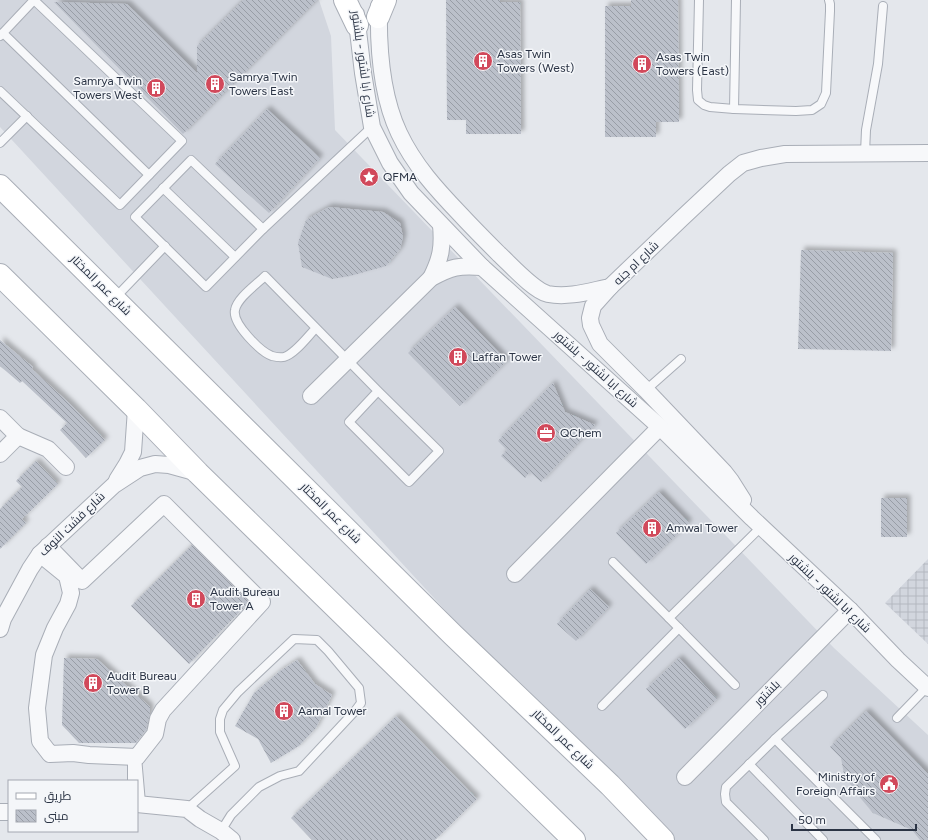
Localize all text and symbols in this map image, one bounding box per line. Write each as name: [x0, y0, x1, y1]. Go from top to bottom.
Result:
street label: شارع ابا لشتور - بلشتور: [347, 8, 377, 119]
place label: Asas Twin Towers (West): [497, 47, 574, 75]
building icon: Asas Twin Towers (West): [472, 50, 494, 72]
place label: Asas Twin Towers (East): [656, 50, 729, 78]
building icon: Asas Twin Towers (East): [631, 53, 653, 75]
place label: Samrya Twin Towers East: [229, 70, 298, 98]
building icon: Samrya Twin Towers East: [204, 73, 226, 95]
place label: Samrya Twin Towers West: [73, 74, 142, 102]
building icon: Samrya Twin Towers West: [145, 77, 167, 99]
place icon: QFMA: [358, 166, 380, 188]
place label: QFMA: [383, 170, 417, 184]
street label: شارع ام جنه: [611, 238, 662, 289]
street label: شارع عمر المختار: [66, 251, 134, 319]
street label: شارع ابا لشتور - بلشتور: [550, 327, 641, 411]
building icon: Laffan Tower: [447, 346, 469, 368]
place label: Laffan Tower: [472, 350, 542, 364]
office icon: QChem: [535, 422, 557, 444]
place label: QChem: [560, 426, 601, 440]
street label: شارع عمر المختار: [296, 479, 364, 547]
street label: شارع فشت النوف: [36, 489, 109, 560]
building icon: Amwal Tower: [641, 517, 663, 539]
place label: Amwal Tower: [666, 521, 738, 535]
street label: شارع ابا لشتور - بلشتور: [785, 550, 874, 636]
place label: Audit Bureau Tower A: [210, 585, 280, 613]
building icon: Audit Bureau Tower A: [185, 588, 207, 610]
place label: Audit Bureau Tower B: [107, 669, 177, 697]
building icon: Audit Bureau Tower B: [82, 672, 104, 694]
street label: بلشتور: [750, 677, 783, 710]
building icon: Aamal Tower: [273, 700, 295, 722]
place label: Aamal Tower: [298, 704, 367, 718]
street label: شارع عمر المختار: [528, 705, 597, 773]
place label: Ministry of Foreign Affairs: [796, 770, 876, 798]
public building icon: Ministry of Foreign Affairs: [878, 773, 900, 795]
legend: [8, 780, 138, 832]
text: طريق: [44, 789, 72, 803]
scale bar: [792, 806, 916, 832]
text: مبنى: [44, 809, 69, 823]
text: 50 m: [798, 813, 826, 827]

